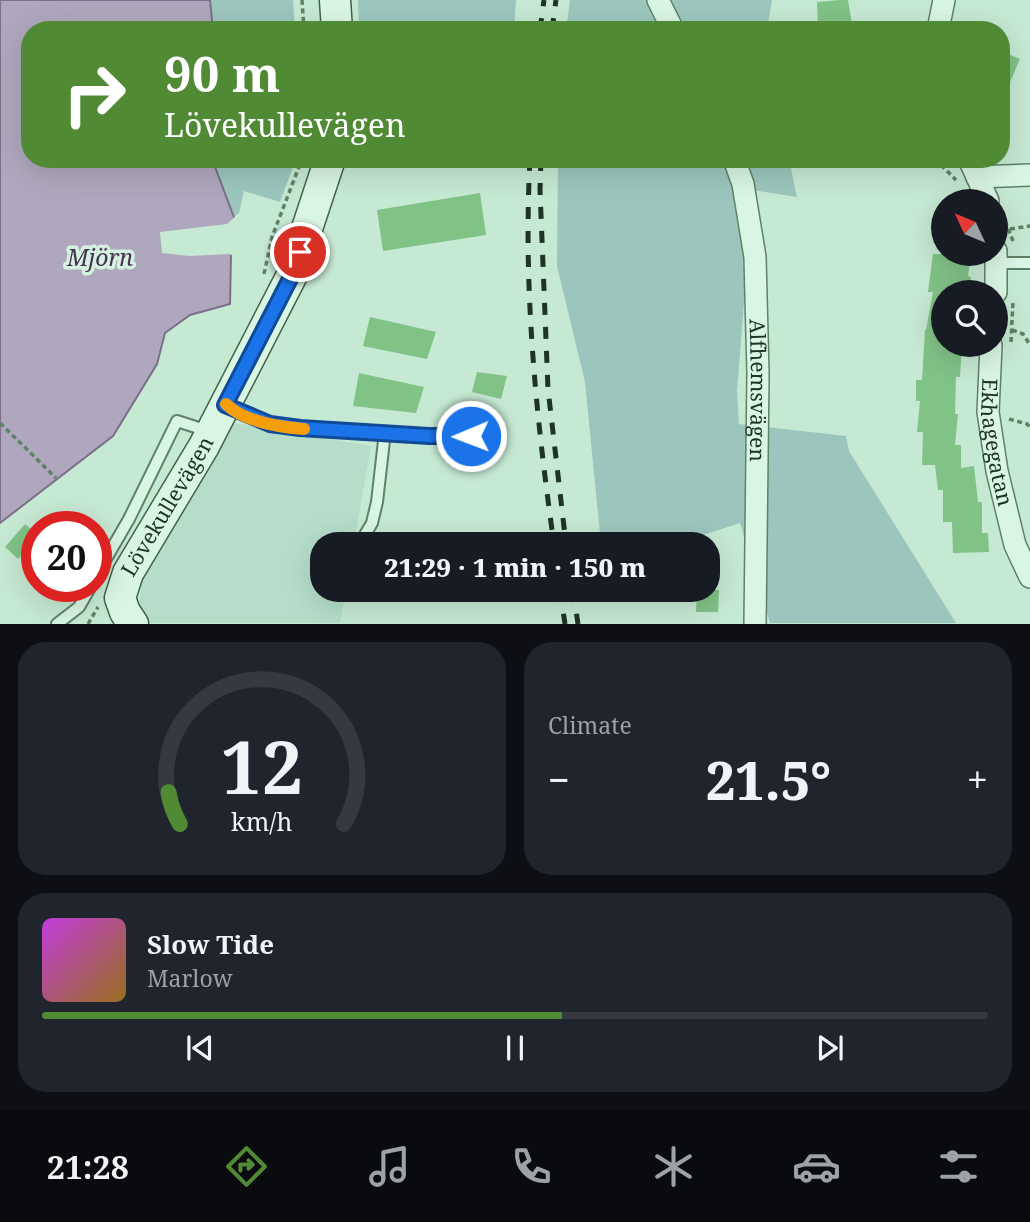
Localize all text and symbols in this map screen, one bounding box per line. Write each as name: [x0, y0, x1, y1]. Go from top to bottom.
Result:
text: 90 m: [164, 40, 280, 106]
icon: right: [49, 49, 140, 140]
text: Lövekullevägen: [164, 103, 406, 146]
north arrow: [931, 189, 1008, 266]
map controls: [931, 189, 1008, 357]
pin: [270, 222, 330, 282]
icon: arrive: [281, 233, 319, 271]
water label: Mjörn: [66, 241, 133, 273]
button: search: [931, 280, 1008, 357]
street label: Alfhemsvägen: [744, 318, 773, 462]
street label: Ekhagegatan: [975, 378, 1020, 509]
position arrow: [434, 399, 508, 473]
street label: Lövekullevägen: [114, 431, 220, 581]
speed limit sign: 20: [21, 511, 112, 602]
text: 21:29 · 1 min · 150 m: [384, 549, 646, 585]
text: Climate: [548, 709, 632, 741]
text: 12: [221, 717, 303, 816]
text: 21.5°: [706, 744, 831, 815]
text: −: [548, 753, 570, 805]
text: +: [967, 753, 988, 805]
text: km/h: [231, 804, 293, 838]
text: Slow Tide: [147, 926, 274, 962]
text: Marlow: [147, 962, 233, 994]
icon: previous: [181, 1029, 219, 1067]
icon: pause: [496, 1029, 534, 1067]
icon: next: [811, 1029, 849, 1067]
icon: directions: [222, 1142, 271, 1191]
icon: music: [365, 1142, 414, 1191]
icon: phone: [507, 1142, 556, 1191]
icon: climate: [649, 1142, 698, 1191]
icon: car: [792, 1142, 841, 1191]
icon: filters: [934, 1142, 983, 1191]
text: 21:28: [47, 1145, 129, 1188]

